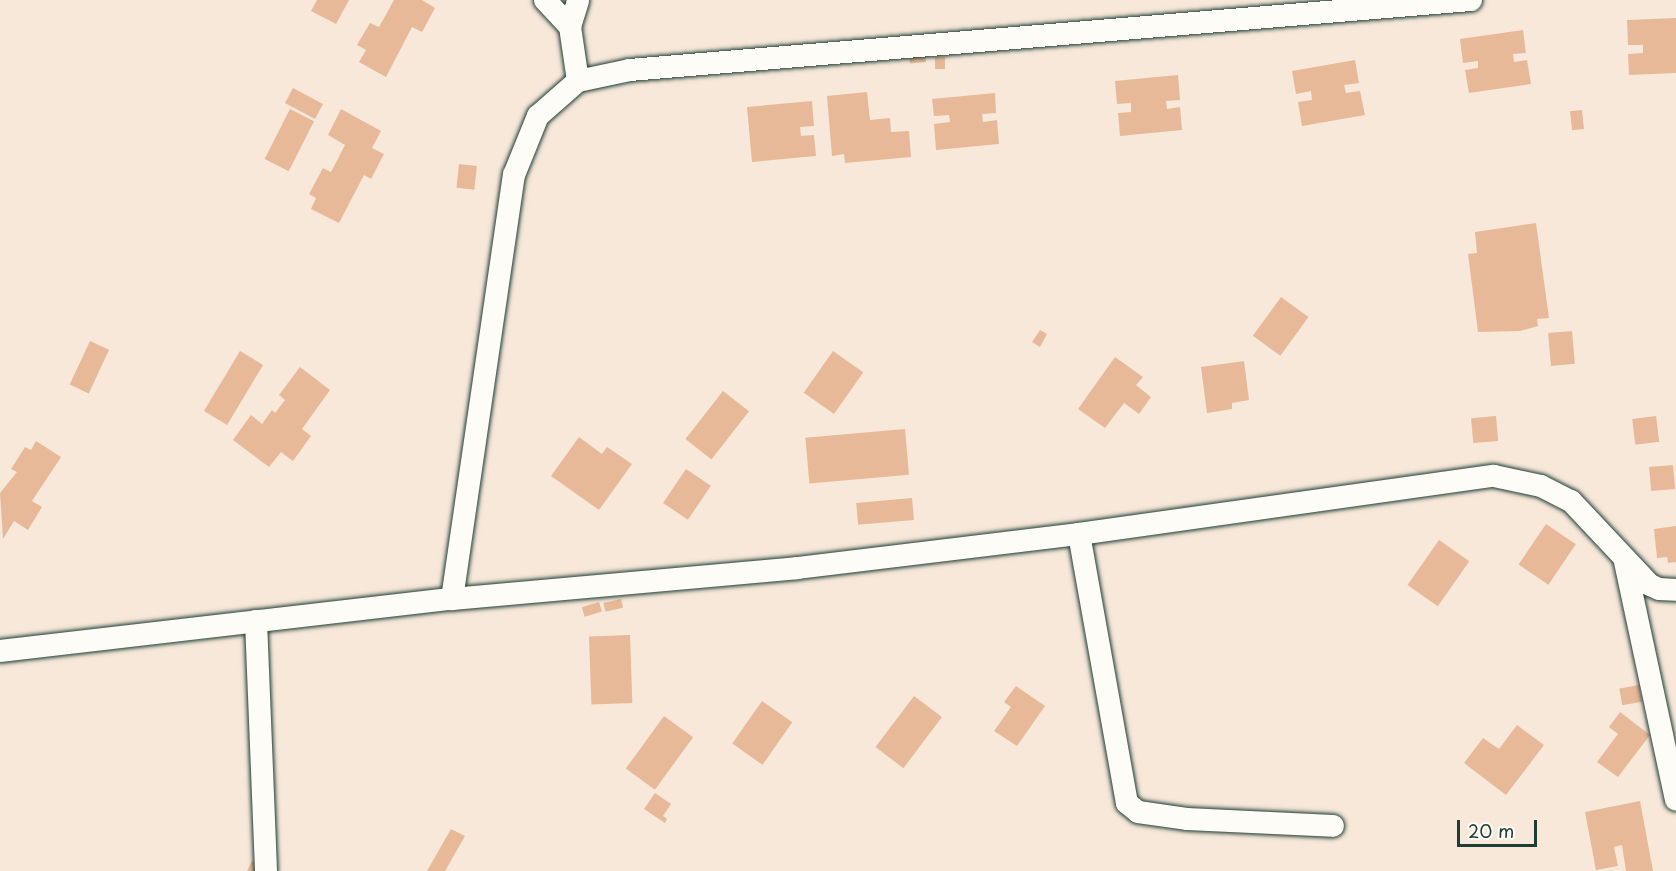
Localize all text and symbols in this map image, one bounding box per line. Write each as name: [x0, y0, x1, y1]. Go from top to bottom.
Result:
scale bar: [1460, 808, 1540, 846]
text: 20 m: [1468, 817, 1514, 844]

